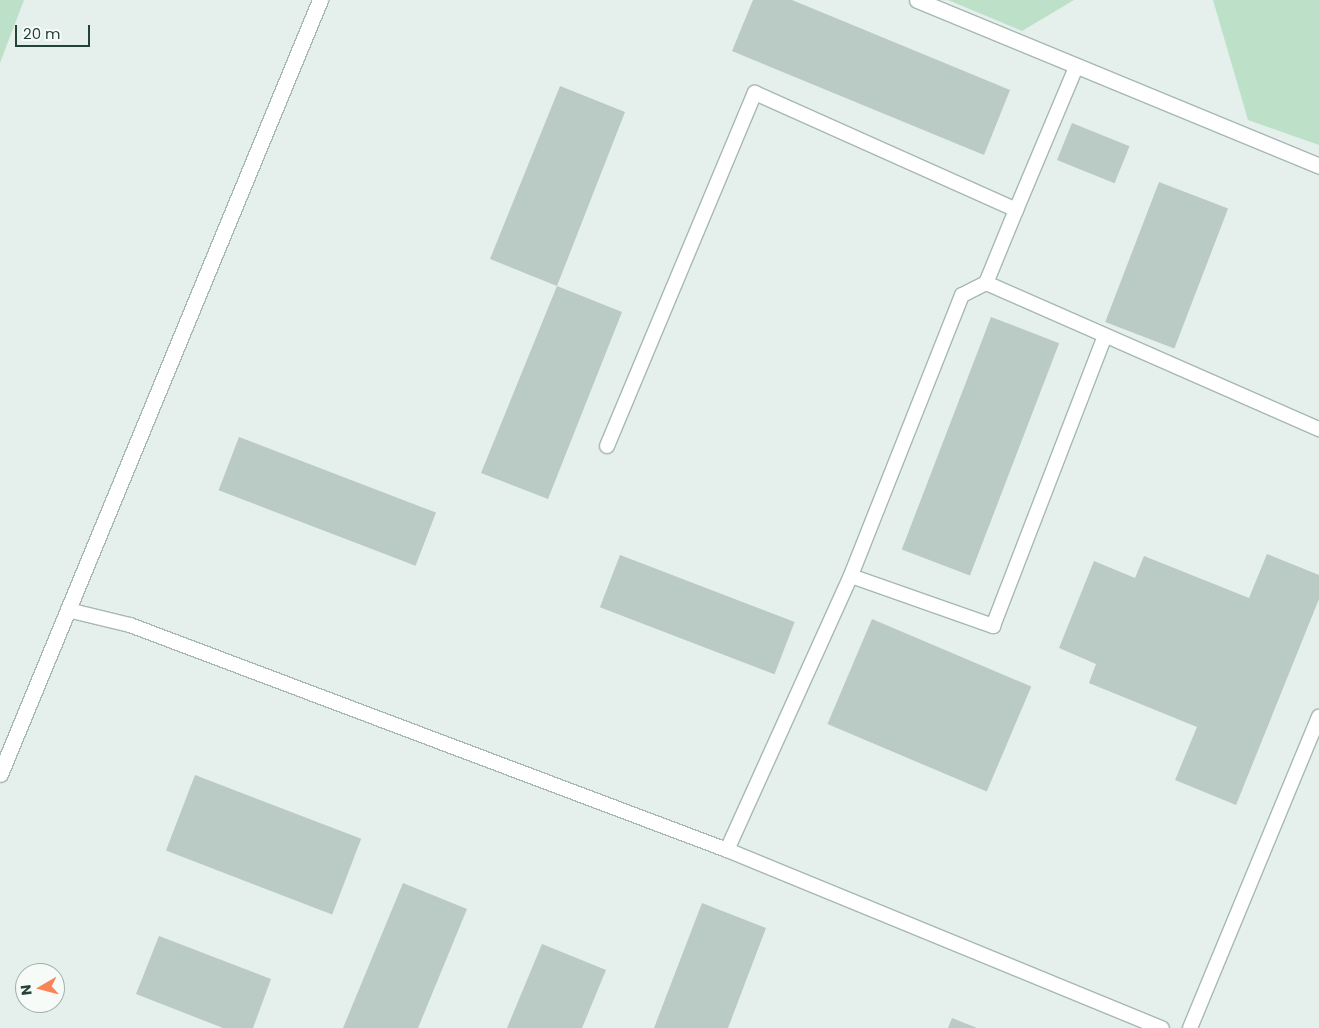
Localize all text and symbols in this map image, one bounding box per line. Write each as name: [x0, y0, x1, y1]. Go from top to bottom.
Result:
scale bar: [18, 15, 92, 47]
text: 20 m: [23, 23, 61, 44]
north arrow: [15, 963, 65, 1013]
text: N: [16, 983, 37, 997]

